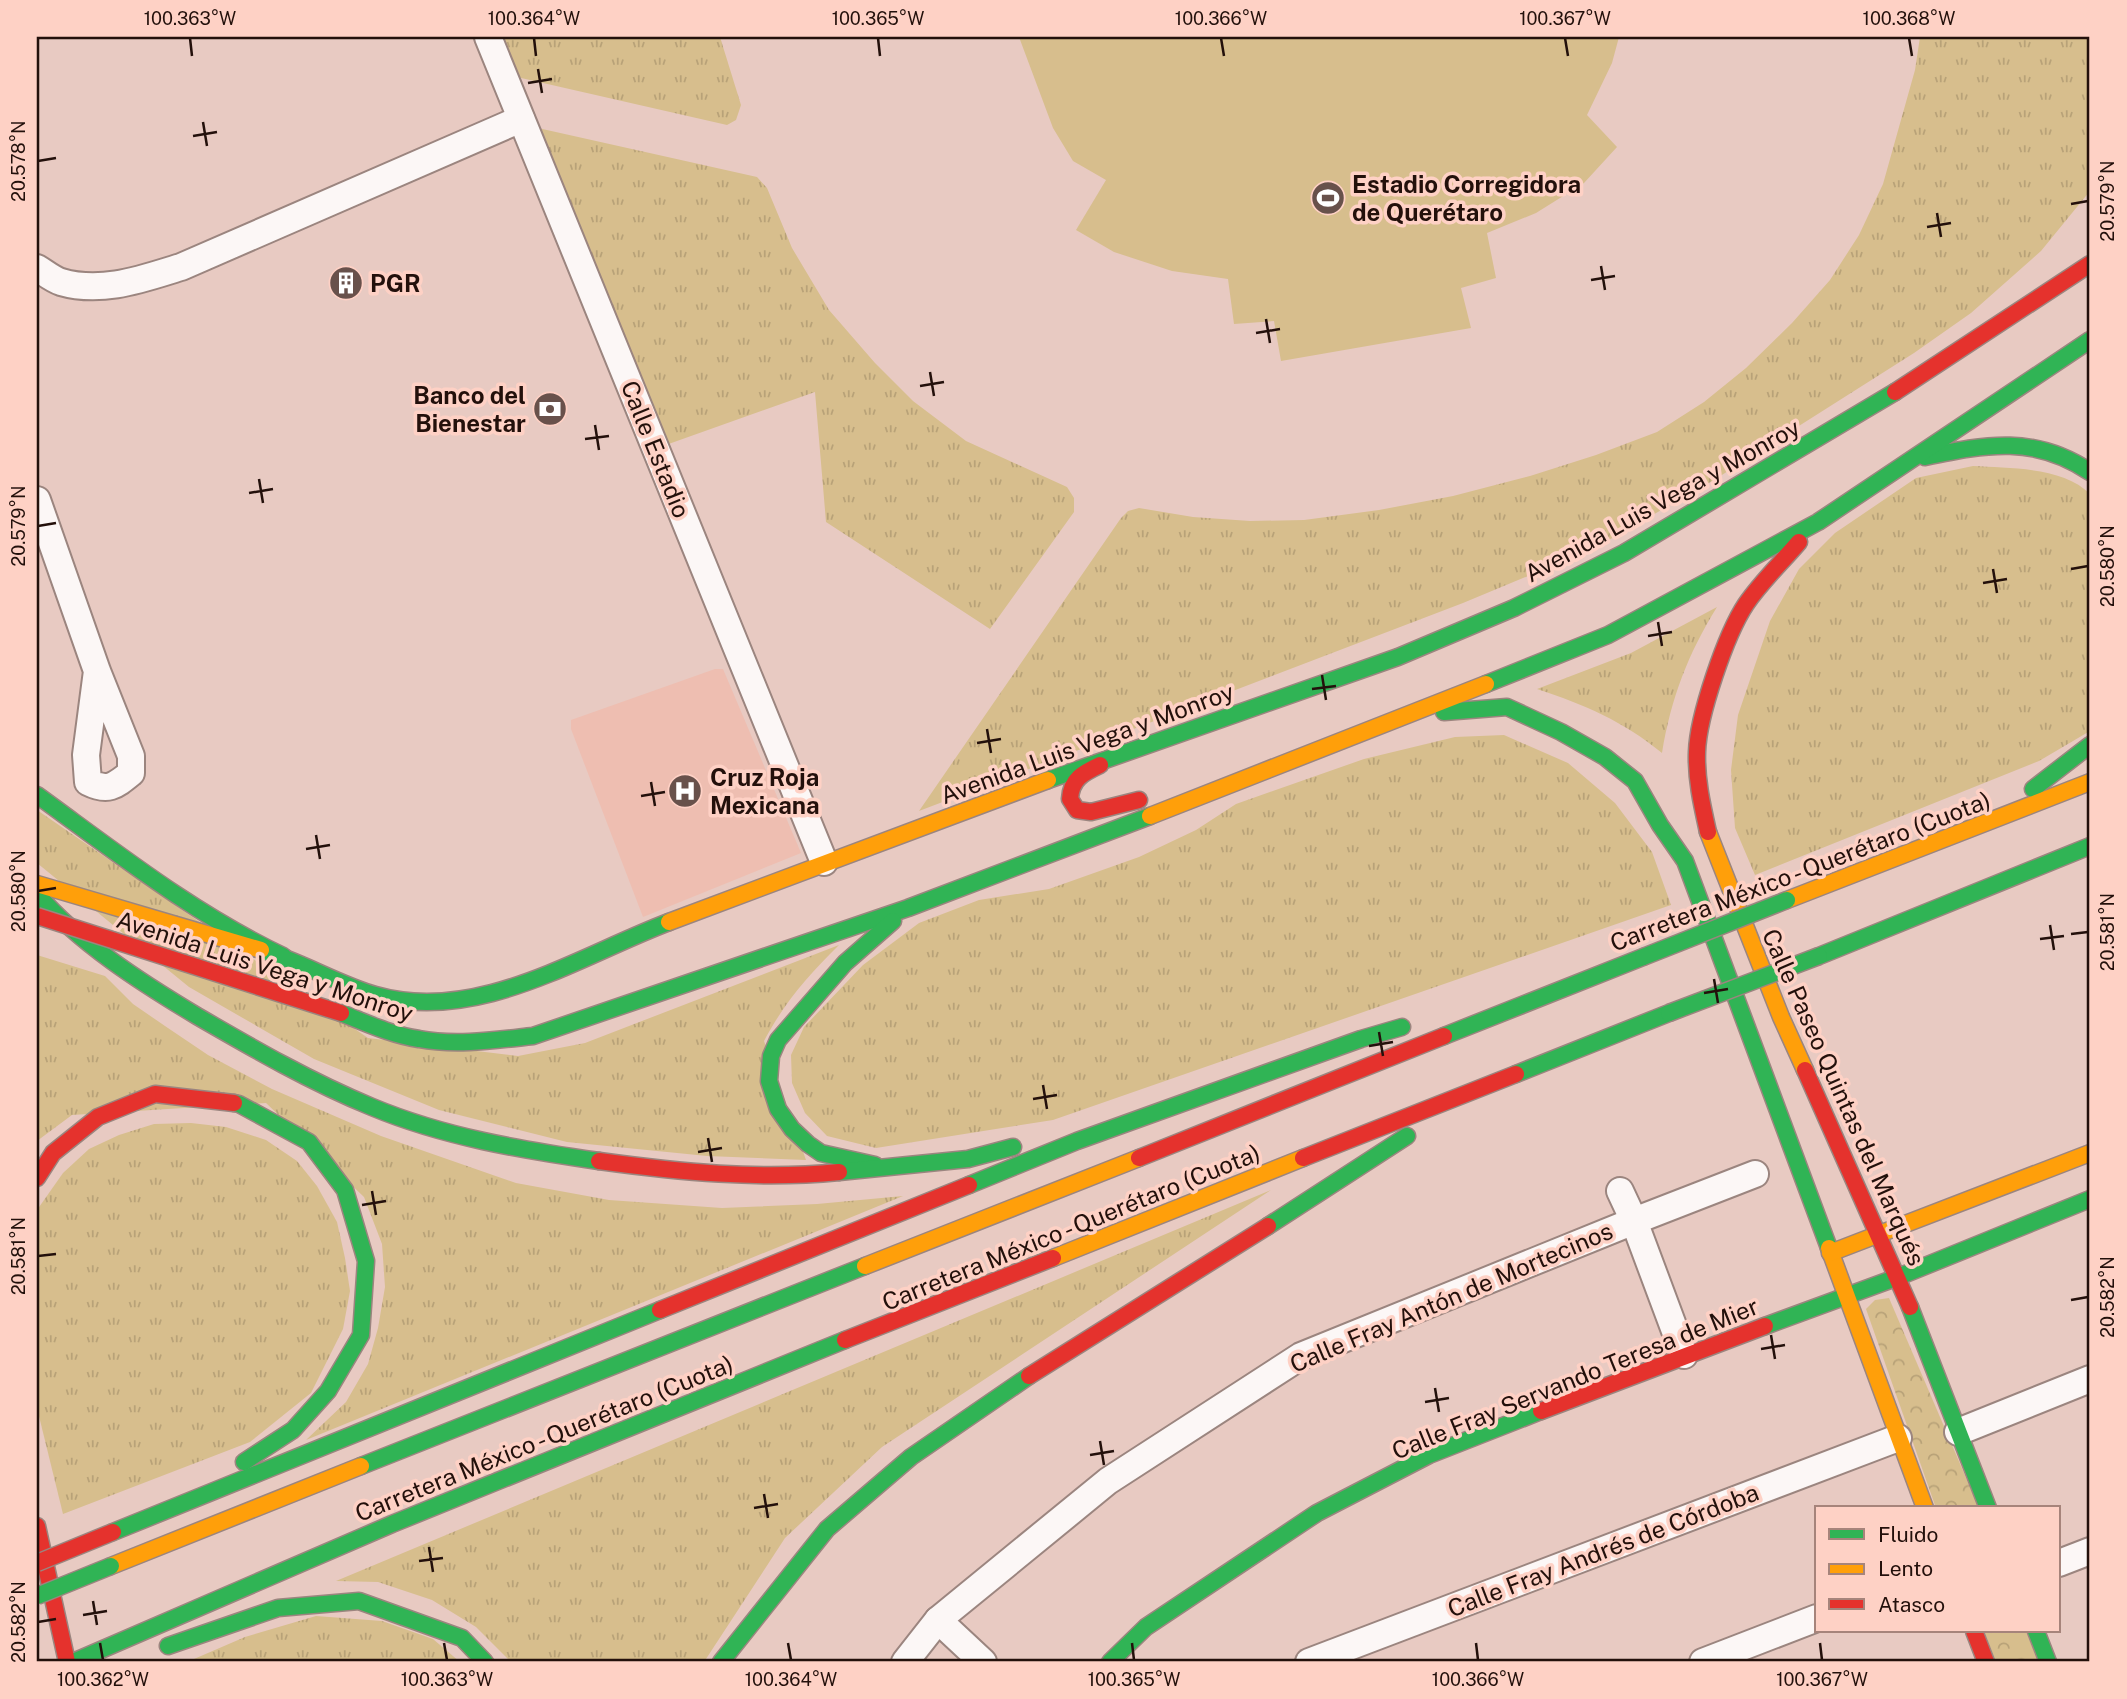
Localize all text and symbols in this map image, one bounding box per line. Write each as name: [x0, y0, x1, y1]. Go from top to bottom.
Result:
text: 100.363°W: [144, 8, 236, 29]
text: 100.364°W: [488, 8, 580, 29]
text: 100.365°W: [832, 8, 924, 29]
text: 100.366°W: [1175, 8, 1267, 29]
text: 100.367°W: [1519, 8, 1611, 29]
text: 100.368°W: [1863, 8, 1955, 29]
text: 20.578°N: [8, 120, 29, 202]
text: 20.579°N: [2097, 161, 2118, 241]
place label: Estadio Corregidora de Querétaro: [1352, 170, 1581, 226]
sports icon: Estadio Corregidora de Querétaro: [1309, 179, 1347, 217]
building icon: PGR: [327, 264, 365, 302]
place label: PGR: [370, 269, 421, 297]
street label: Calle Estadio: [616, 376, 696, 522]
place label: Banco del Bienestar: [413, 381, 526, 437]
bank icon: Banco del Bienestar: [531, 390, 569, 428]
street label: Avenida Luis Vega y Monroy: [1520, 412, 1805, 587]
text: 20.579°N: [8, 486, 29, 566]
text: 20.580°N: [2097, 525, 2118, 607]
street label: Avenida Luis Vega y Monroy: [936, 677, 1238, 809]
place label: Cruz Roja Mexicana: [710, 763, 819, 819]
hospital icon: Cruz Roja Mexicana: [666, 772, 704, 810]
street label: Carretera México - Querétaro (Cuota): [1606, 785, 1994, 957]
text: 20.580°N: [8, 850, 29, 932]
text: 20.581°N: [2097, 893, 2118, 971]
street label: Avenida Luis Vega y Monroy: [113, 905, 417, 1027]
street label: Calle Paseo Quintas del Marqués: [1757, 924, 1931, 1270]
street label: Carretera México - Querétaro (Cuota): [878, 1138, 1264, 1316]
street label: Calle Fray Antón de Mortecinos: [1285, 1216, 1617, 1378]
text: 20.581°N: [8, 1217, 29, 1295]
text: 20.582°N: [2097, 1256, 2118, 1338]
street label: Calle Fray Servando Teresa de Mier: [1388, 1291, 1762, 1465]
street label: Carretera México - Querétaro (Cuota): [351, 1349, 737, 1527]
street label: Calle Fray Andrés de Córdoba: [1443, 1478, 1763, 1622]
legend: [1815, 1506, 2060, 1632]
text: Fluido: [1878, 1522, 1938, 1547]
text: Lento: [1878, 1556, 1933, 1581]
text: 20.582°N: [8, 1581, 29, 1663]
text: Atasco: [1878, 1592, 1945, 1617]
text: 100.362°W: [57, 1669, 149, 1690]
text: 100.363°W: [401, 1669, 493, 1690]
text: 100.364°W: [745, 1669, 837, 1690]
text: 100.365°W: [1088, 1669, 1180, 1690]
text: 100.366°W: [1432, 1669, 1524, 1690]
text: 100.367°W: [1776, 1669, 1868, 1690]

